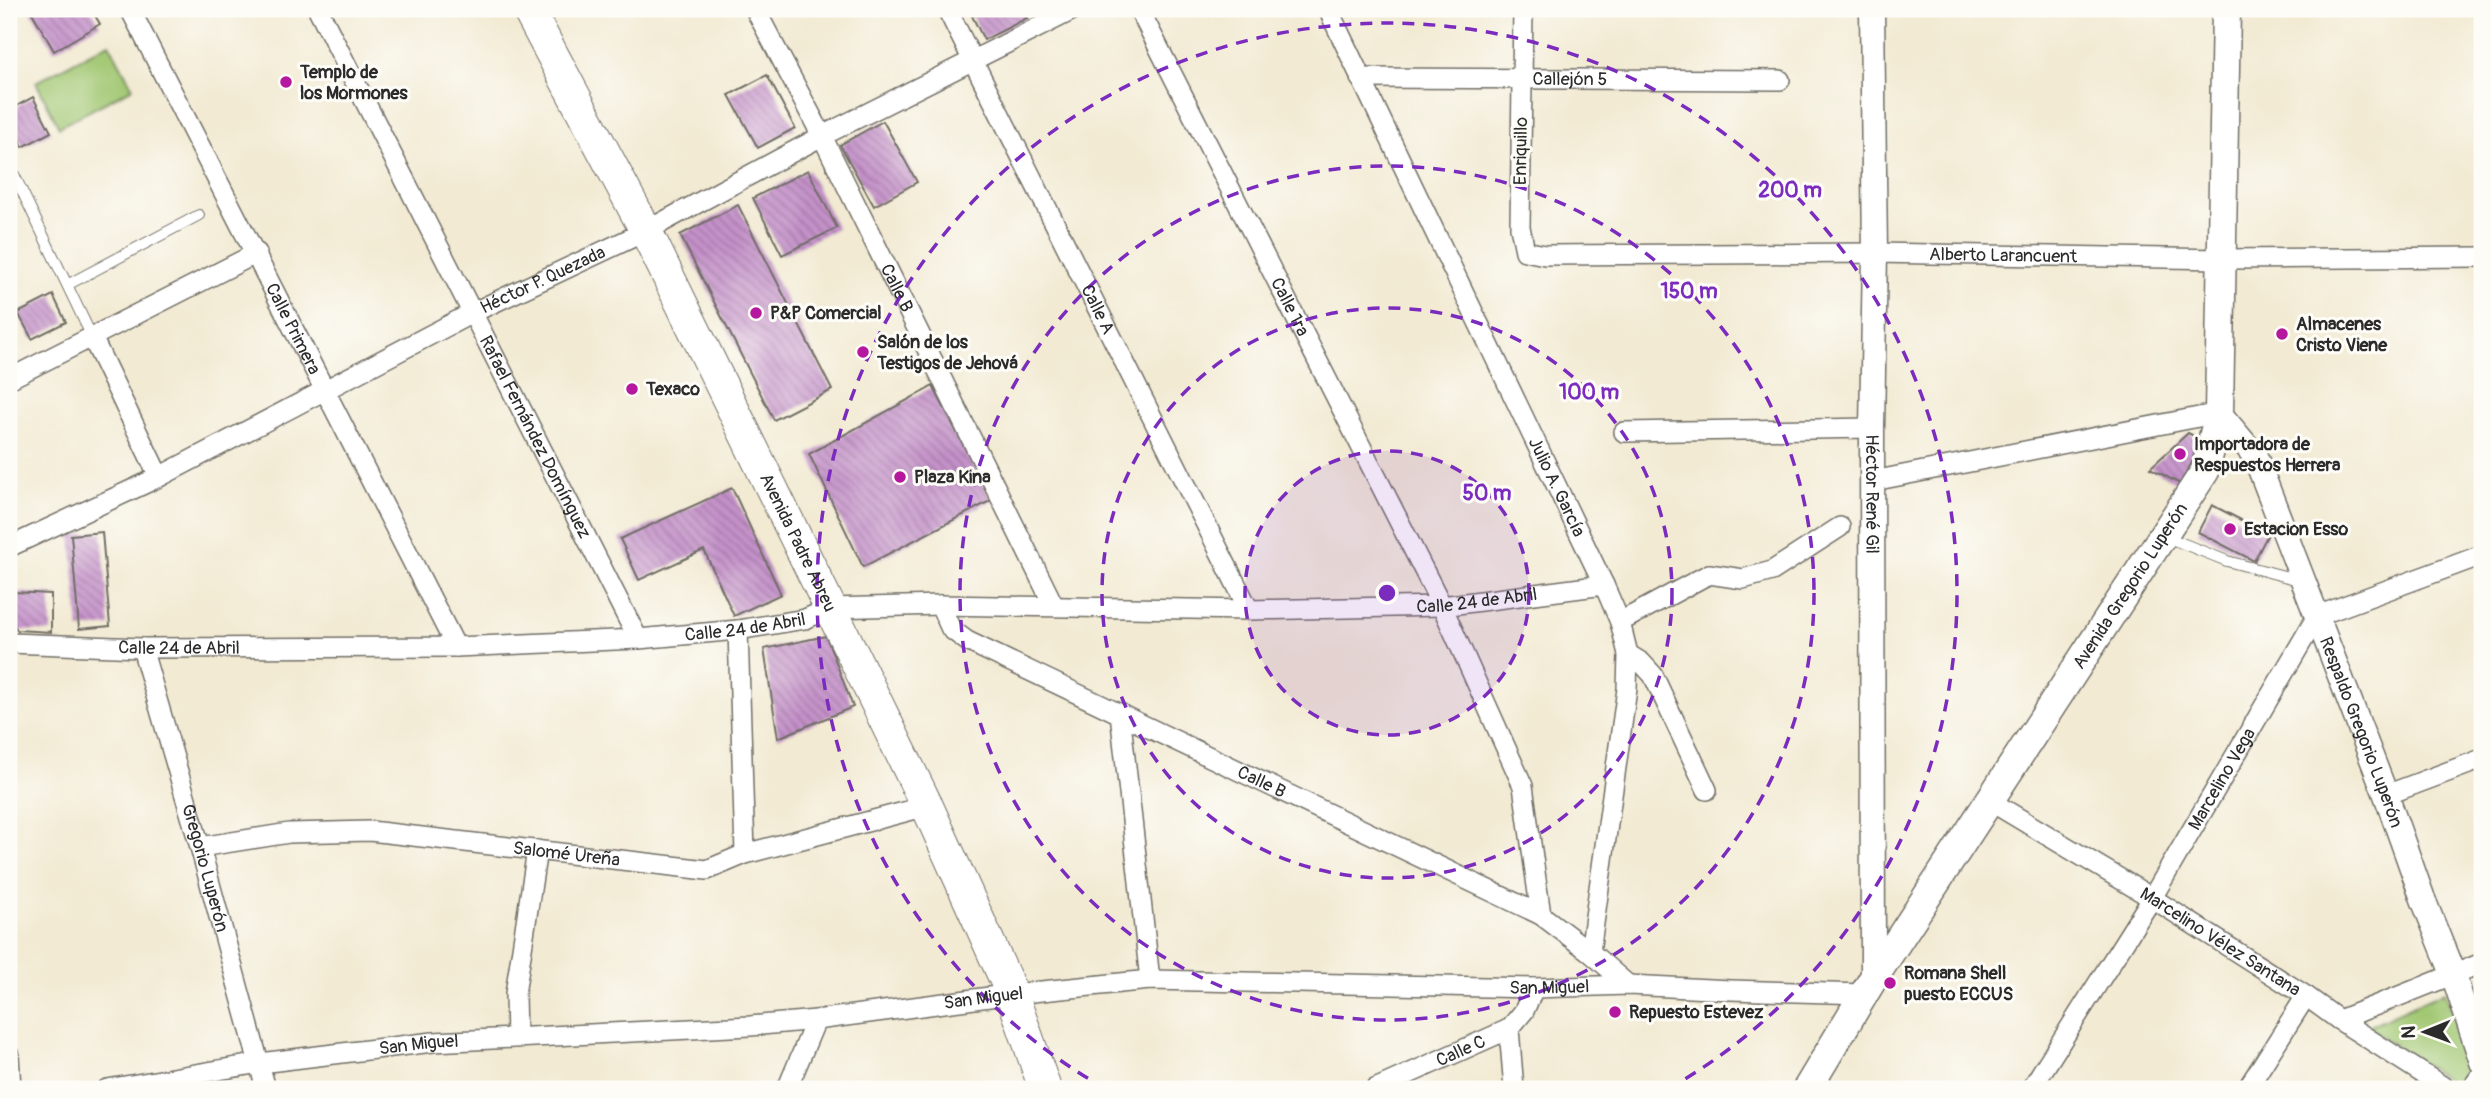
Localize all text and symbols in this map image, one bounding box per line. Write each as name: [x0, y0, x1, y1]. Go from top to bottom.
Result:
place label: Templo de los Mormones: [299, 61, 408, 105]
street label: Callejón 5: [1533, 67, 1607, 91]
marker: Templo de los Mormones: [278, 74, 294, 90]
street label: Enriquillo: [1509, 116, 1533, 185]
text: 200 m: [1758, 177, 1822, 204]
street label: Héctor P. Quezada: [476, 240, 609, 319]
street label: Alberto Larancuent: [1929, 242, 2078, 268]
street label: Calle B: [875, 260, 919, 316]
street label: Calle 1ra: [1266, 274, 1315, 340]
text: 150 m: [1660, 278, 1718, 305]
street label: Calle Primera: [261, 279, 326, 378]
street label: Calle A: [1076, 281, 1120, 338]
place label: P&P Comercial: [770, 302, 882, 325]
marker: P&P Comercial: [748, 305, 764, 321]
place label: Almacenes Cristo Viene: [2296, 313, 2388, 357]
marker: Almacenes Cristo Viene: [2274, 326, 2290, 342]
place label: Salón de los Testigos de Jehová: [876, 331, 1018, 375]
street label: Rafael Fernández Domínguez: [474, 332, 596, 542]
marker: Salón de los Testigos de Jehová: [855, 344, 871, 360]
place label: Texaco: [645, 378, 700, 401]
text: 100 m: [1559, 379, 1619, 406]
marker: Texaco: [624, 381, 640, 397]
street label: Julio A. García: [1523, 433, 1591, 540]
place label: Importadora de Respuestos Herrera: [2194, 433, 2341, 477]
street label: Héctor René Gil: [1861, 434, 1884, 554]
marker: Importadora de Respuestos Herrera: [2172, 446, 2188, 462]
place label: Plaza Kina: [914, 466, 991, 489]
street label: Avenida Padre Abreu: [755, 469, 842, 616]
marker: Plaza Kina: [892, 469, 908, 485]
text: 50 m: [1463, 480, 1512, 507]
street label: Avenida Gregorio Luperón: [2067, 498, 2193, 673]
place label: Estacion Esso: [2244, 518, 2348, 541]
marker: Estacion Esso: [2222, 521, 2238, 537]
centre of rings: [1375, 581, 1399, 605]
street label: Calle 24 de Abril: [1416, 582, 1539, 618]
street label: Calle 24 de Abril: [684, 608, 807, 646]
street label: Respaldo Gregorio Luperón: [2314, 633, 2408, 831]
street label: Calle 24 de Abril: [118, 636, 240, 660]
street label: Marcelino Vega: [2183, 724, 2260, 834]
street label: Calle B: [1234, 760, 1290, 803]
street label: Gregorio Luperón: [177, 801, 234, 935]
street label: Salomé Ureña: [512, 836, 621, 871]
street label: Marcelino Vélez Santana: [2136, 882, 2305, 1001]
place label: Romana Shell puesto ECCUS: [1904, 962, 2013, 1006]
street label: San Miguel: [1509, 975, 1590, 1000]
marker: Romana Shell puesto ECCUS: [1882, 975, 1898, 991]
street label: San Miguel: [942, 981, 1024, 1014]
north arrow: [2390, 996, 2460, 1066]
place label: Repuesto Estevez: [1629, 1001, 1764, 1024]
marker: Repuesto Estevez: [1607, 1004, 1623, 1020]
text: N: [2397, 1026, 2421, 1039]
street label: San Miguel: [378, 1029, 459, 1060]
street label: Calle C: [1432, 1029, 1489, 1072]

